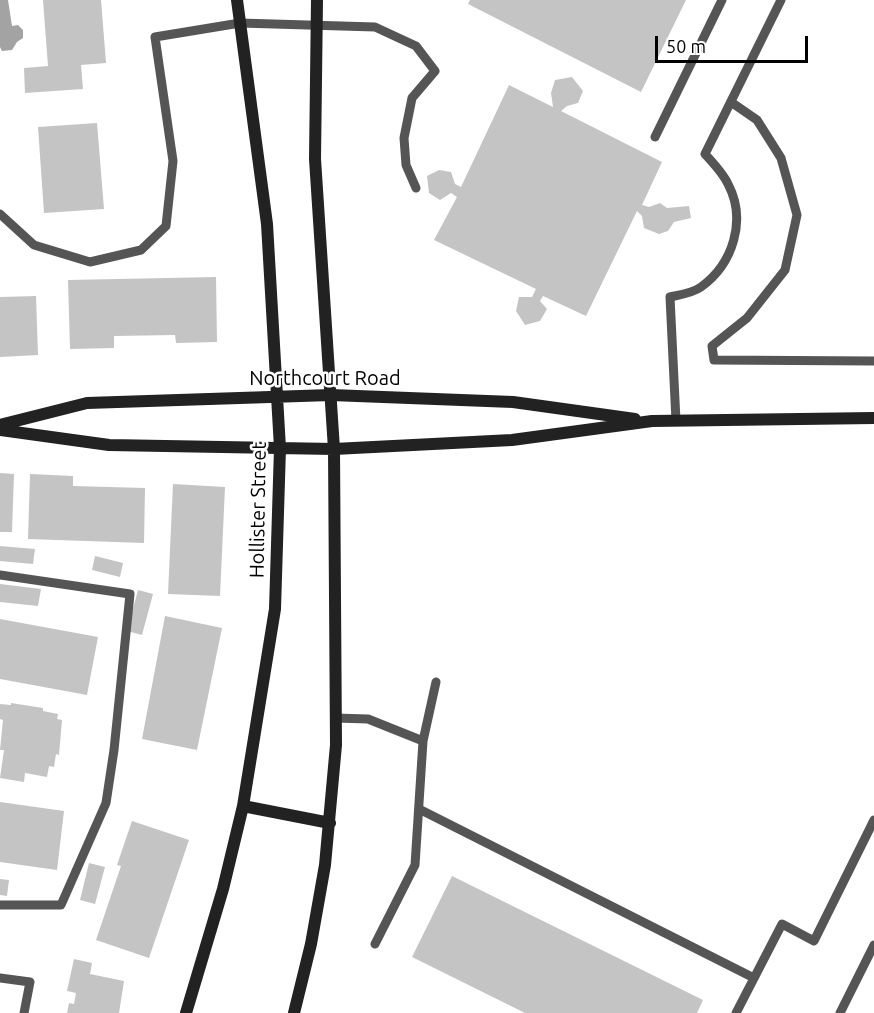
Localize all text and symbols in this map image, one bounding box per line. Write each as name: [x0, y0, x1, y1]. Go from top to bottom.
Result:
scale bar: [658, 24, 811, 62]
text: 50 m: [666, 36, 706, 56]
street label: Northcourt Road: [249, 366, 401, 390]
street label: Hollister Street: [245, 442, 271, 578]

